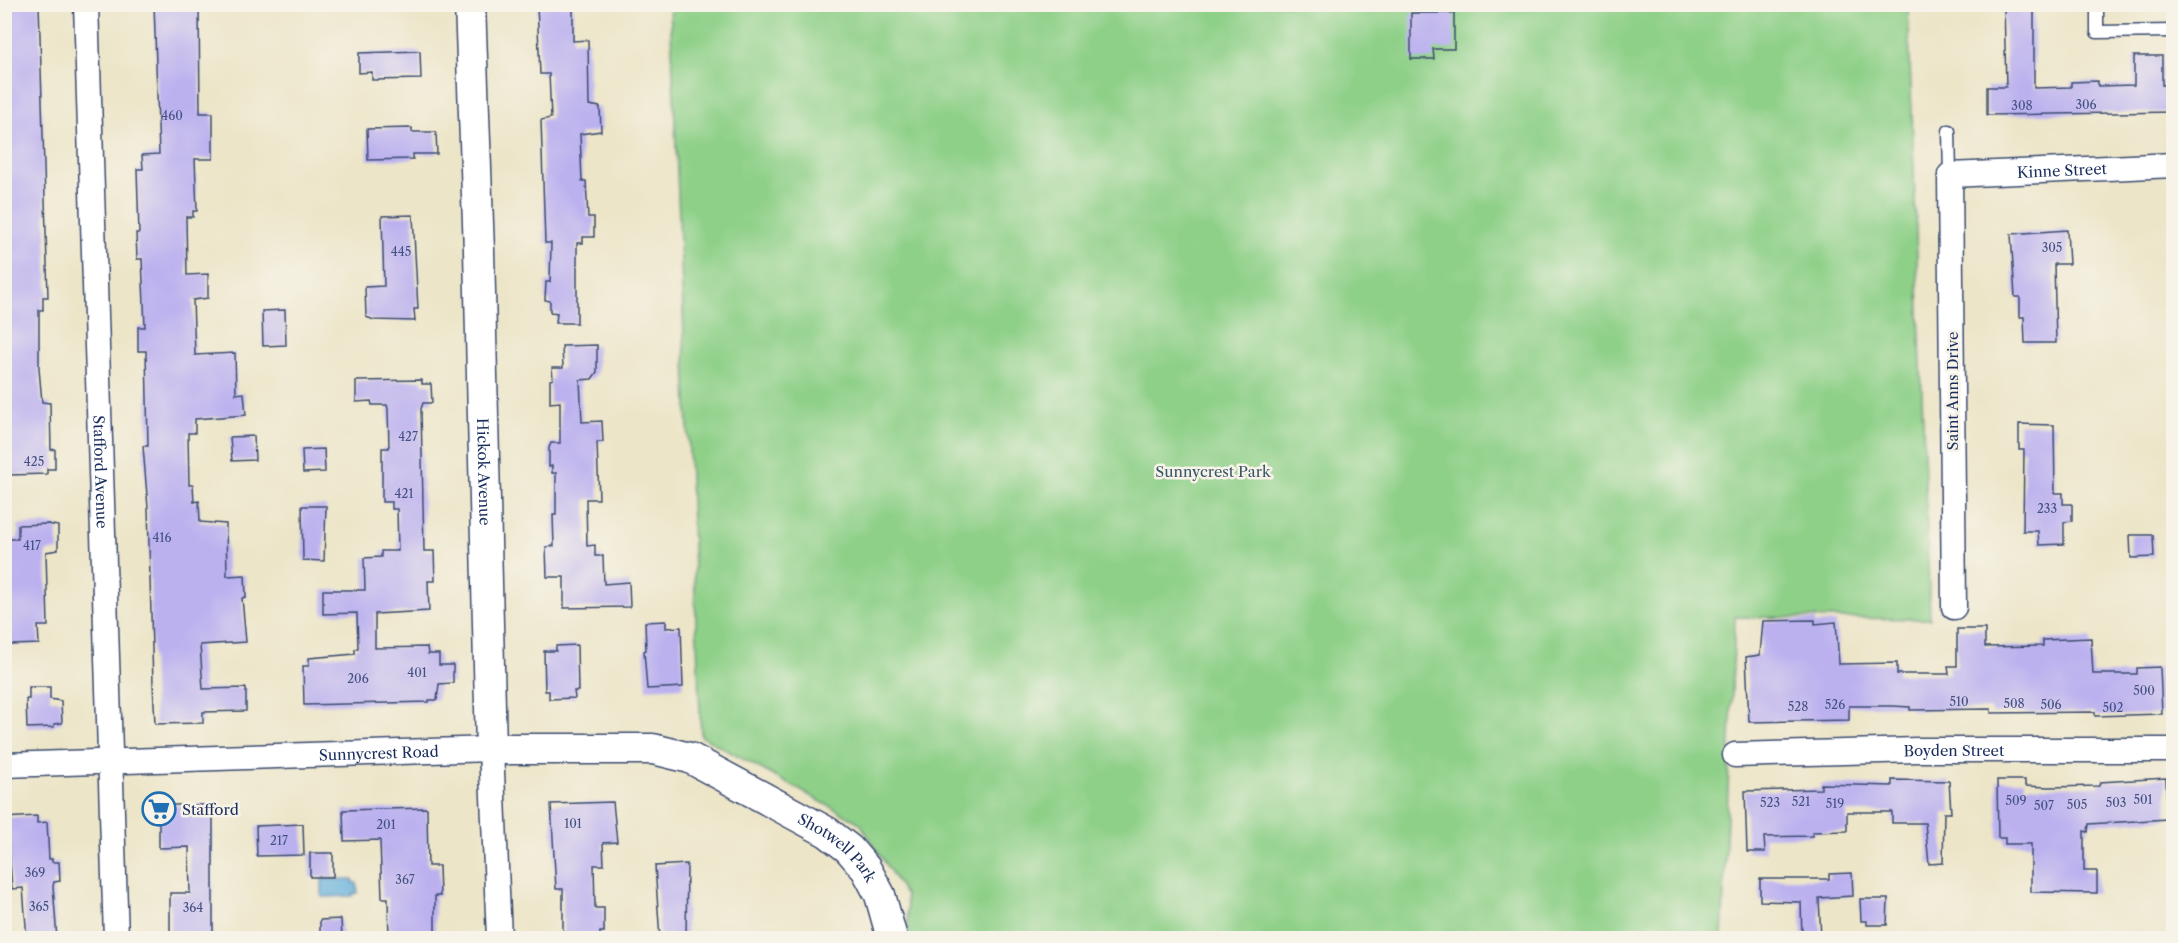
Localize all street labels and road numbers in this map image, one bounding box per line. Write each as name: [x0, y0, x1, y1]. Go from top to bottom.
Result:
street label: Kinne Street: [2016, 158, 2108, 182]
street label: Saint Anns Drive: [1943, 332, 1962, 450]
street label: Stafford Avenue: [90, 415, 112, 529]
street label: Hickok Avenue: [474, 418, 495, 526]
street label: Sunnycrest Road: [319, 741, 439, 764]
street label: Boyden Street: [1903, 741, 2005, 760]
street label: Shotwell Park: [795, 809, 881, 886]

